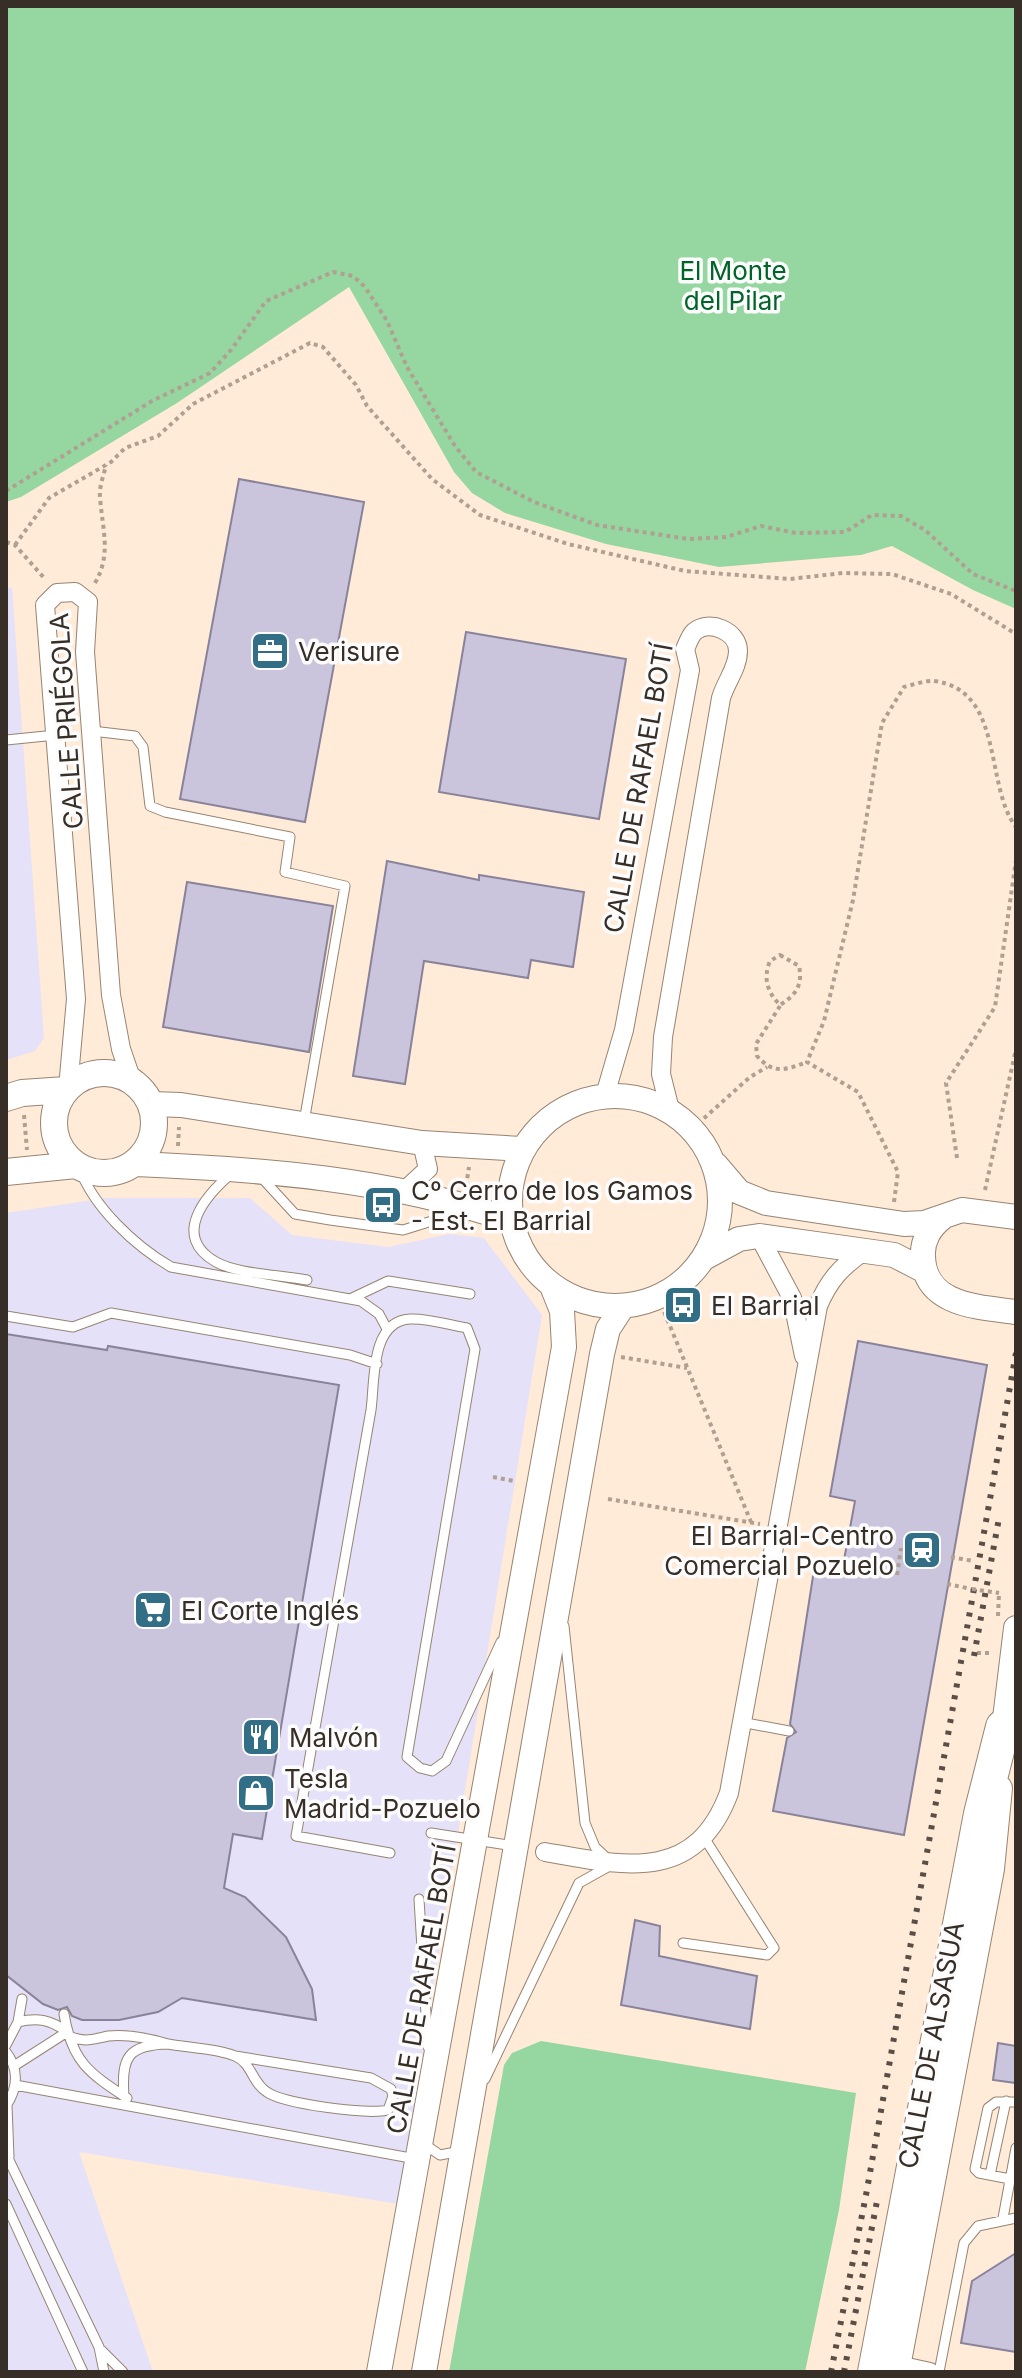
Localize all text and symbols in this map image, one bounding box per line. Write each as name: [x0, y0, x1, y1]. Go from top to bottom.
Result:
park label: El Monte del Pilar: [679, 255, 787, 316]
street label: CALLE PRIÉGOLA: [43, 612, 89, 830]
office icon: Verisure: [249, 630, 291, 672]
place label: Verisure: [298, 636, 400, 667]
street label: CALLE DE RAFAEL BOTÍ: [597, 641, 679, 935]
place label: Cº Cerro de los Gamos - Est. El Barrial: [411, 1175, 693, 1236]
bus stop icon: Cº Cerro de los Gamos - Est. El Barrial: [362, 1184, 404, 1226]
bus stop icon: El Barrial: [662, 1284, 704, 1326]
place label: El Barrial: [711, 1290, 819, 1321]
place label: El Barrial-Centro Comercial Pozuelo: [664, 1520, 894, 1581]
station icon: El Barrial-Centro Comercial Pozuelo: [901, 1529, 943, 1571]
supermarket icon: El Corte Inglés: [132, 1589, 174, 1631]
place label: El Corte Inglés: [181, 1595, 359, 1626]
restaurant icon: Malvón: [240, 1716, 282, 1758]
place label: Malvón: [289, 1722, 379, 1753]
place label: Tesla Madrid-Pozuelo: [284, 1763, 481, 1824]
shop icon: Tesla Madrid-Pozuelo: [235, 1772, 277, 1814]
street label: CALLE DE RAFAEL BOTÍ: [380, 1842, 462, 2136]
street label: CALLE DE ALSASUA: [892, 1919, 970, 2171]

